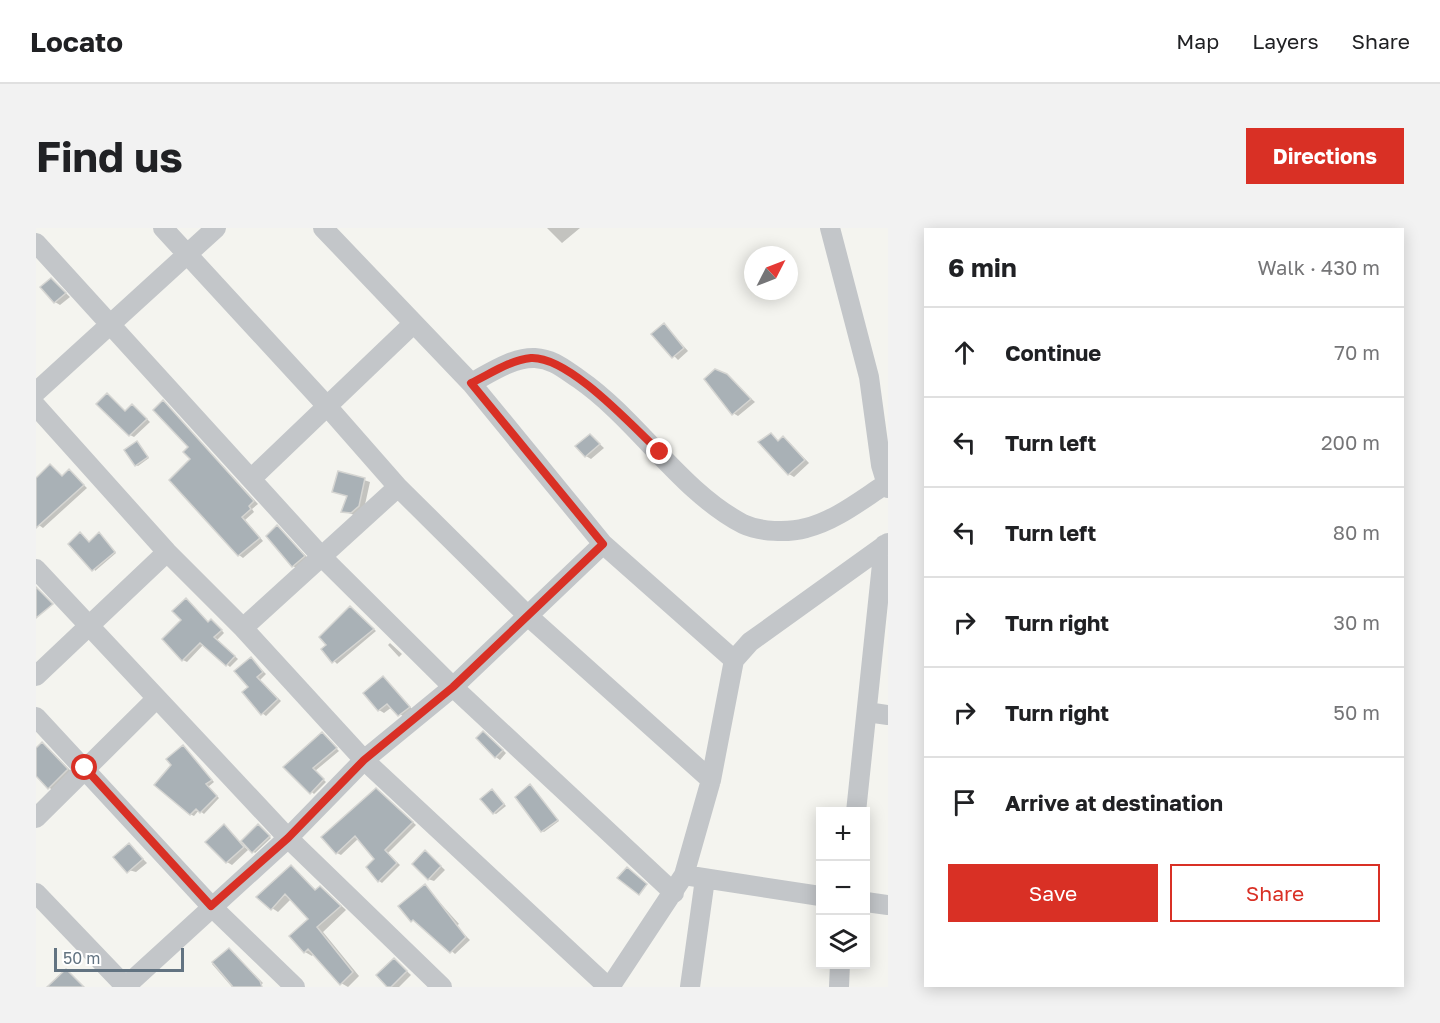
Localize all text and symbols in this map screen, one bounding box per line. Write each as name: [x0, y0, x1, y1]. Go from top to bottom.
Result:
text: Locato: [30, 25, 123, 58]
text: Map: [1176, 28, 1219, 54]
text: Layers: [1252, 28, 1319, 54]
text: Share: [1352, 28, 1410, 54]
button: Directions: [1246, 128, 1404, 184]
text: Find us: [36, 131, 183, 181]
north arrow: [744, 246, 798, 300]
text: 6 min: [948, 252, 1017, 283]
text: Walk · 430 m: [1258, 255, 1380, 279]
icon: ahead: [948, 336, 981, 369]
text: Continue: [1005, 339, 1101, 366]
text: 70 m: [1334, 340, 1380, 364]
icon: left: [948, 426, 981, 459]
text: Turn left: [1005, 429, 1096, 456]
text: 200 m: [1321, 430, 1380, 454]
route end: [646, 438, 672, 464]
icon: left: [948, 516, 981, 549]
text: Turn left: [1005, 519, 1096, 546]
text: 80 m: [1333, 520, 1380, 544]
icon: right: [948, 606, 981, 639]
text: Turn right: [1005, 609, 1109, 636]
text: 30 m: [1333, 610, 1380, 634]
icon: right: [948, 696, 981, 729]
text: Turn right: [1005, 699, 1109, 726]
text: 50 m: [1333, 700, 1380, 724]
route start: [71, 754, 97, 780]
icon: arrive: [948, 786, 981, 819]
text: Arrive at destination: [1005, 789, 1223, 816]
map controls: [816, 807, 870, 969]
button: +: [816, 807, 870, 861]
button: −: [816, 861, 870, 915]
button: Save: [948, 864, 1158, 922]
button: Share: [1170, 864, 1380, 922]
button: layers: [816, 915, 870, 969]
scale bar: [54, 945, 184, 972]
text: 50 m: [63, 948, 100, 968]

